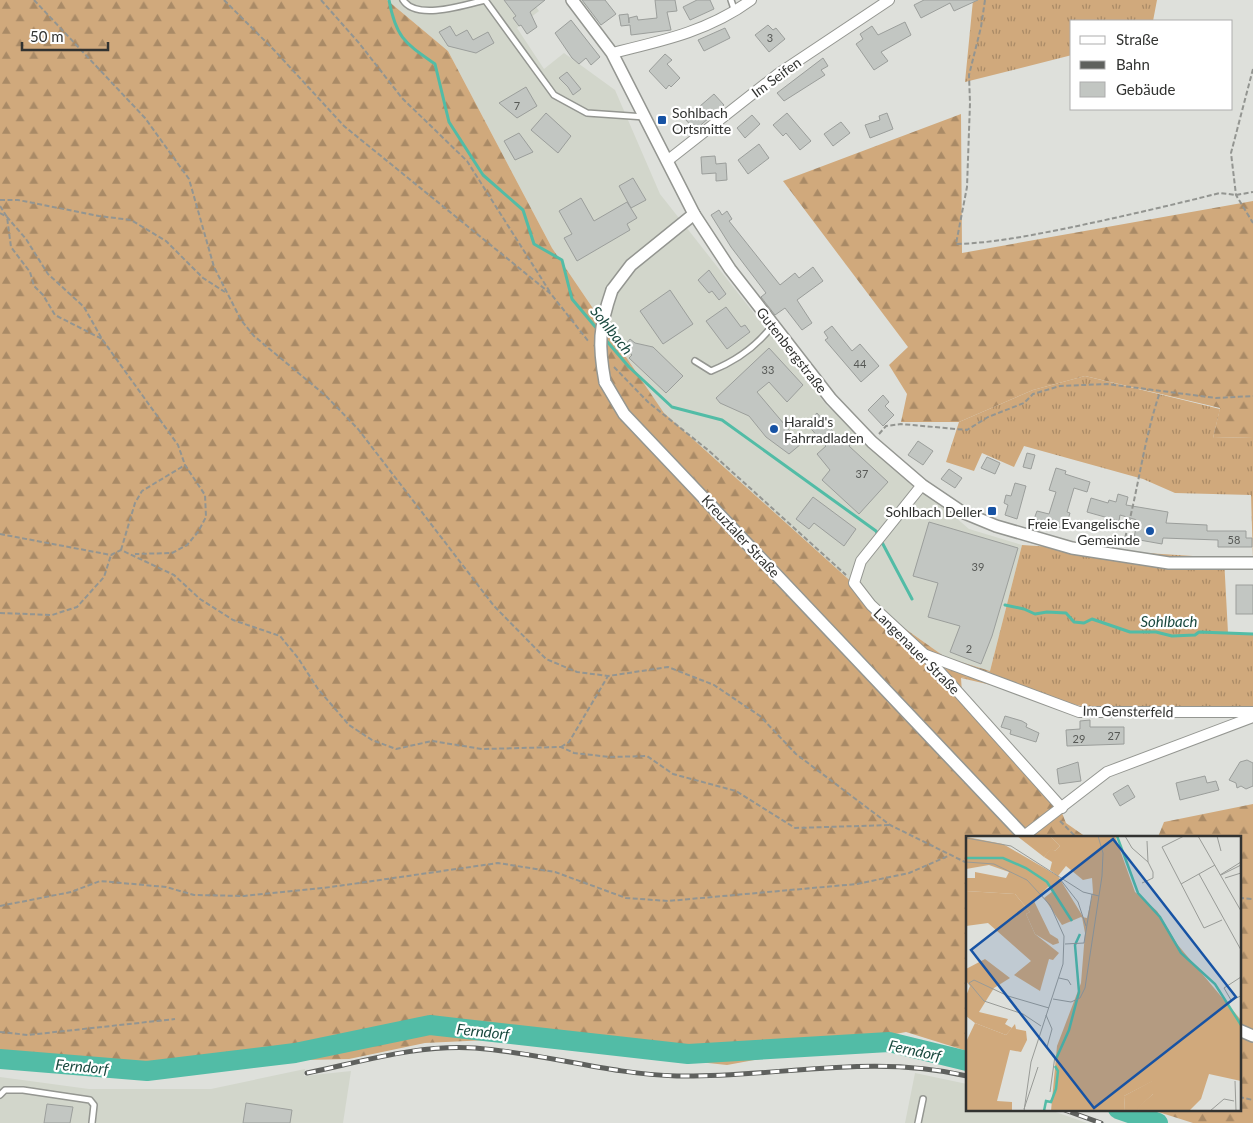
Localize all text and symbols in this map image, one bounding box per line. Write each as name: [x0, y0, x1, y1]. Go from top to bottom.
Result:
scale bar: [22, 20, 109, 52]
legend: [1070, 20, 1233, 110]
text: 50 m: [30, 27, 64, 45]
text: Straße: [1116, 30, 1159, 48]
house number: 3: [767, 31, 773, 44]
street label: Im Seifen: [748, 53, 804, 101]
text: Bahn: [1116, 55, 1150, 73]
text: Gebäude: [1116, 80, 1175, 98]
house number: 7: [514, 99, 520, 112]
place label: Sohlbach Ortsmitte: [672, 104, 731, 137]
marker: Sohlbach Ortsmitte: [656, 114, 668, 126]
water label: Sohlbach: [587, 302, 637, 358]
street label: Gutenbergstraße: [753, 304, 831, 396]
house number: 44: [854, 357, 867, 370]
house number: 33: [762, 363, 774, 376]
place label: Harald's Fahrradladen: [784, 413, 864, 446]
marker: Harald's Fahrradladen: [768, 423, 780, 435]
house number: 37: [856, 467, 868, 480]
street label: Kreuztaler Straße: [698, 491, 784, 581]
place label: Sohlbach Deller: [885, 503, 982, 520]
marker: Sohlbach Deller: [986, 505, 998, 517]
place label: Freie Evangelische Gemeinde: [1027, 515, 1140, 548]
marker: Freie Evangelische Gemeinde: [1144, 525, 1156, 537]
house number: 58: [1228, 533, 1240, 546]
house number: 39: [972, 560, 984, 573]
street label: Langenauer Straße: [870, 604, 964, 698]
water label: Sohlbach: [1140, 612, 1198, 630]
house number: 2: [966, 642, 972, 655]
street label: Im Gensterfeld: [1082, 702, 1174, 720]
house number: 27: [1108, 729, 1120, 742]
house number: 29: [1073, 732, 1085, 745]
inset map: [966, 836, 1240, 1110]
water label: Ferndorf: [456, 1019, 512, 1043]
water label: Ferndorf: [887, 1036, 944, 1065]
water label: Ferndorf: [55, 1055, 110, 1077]

